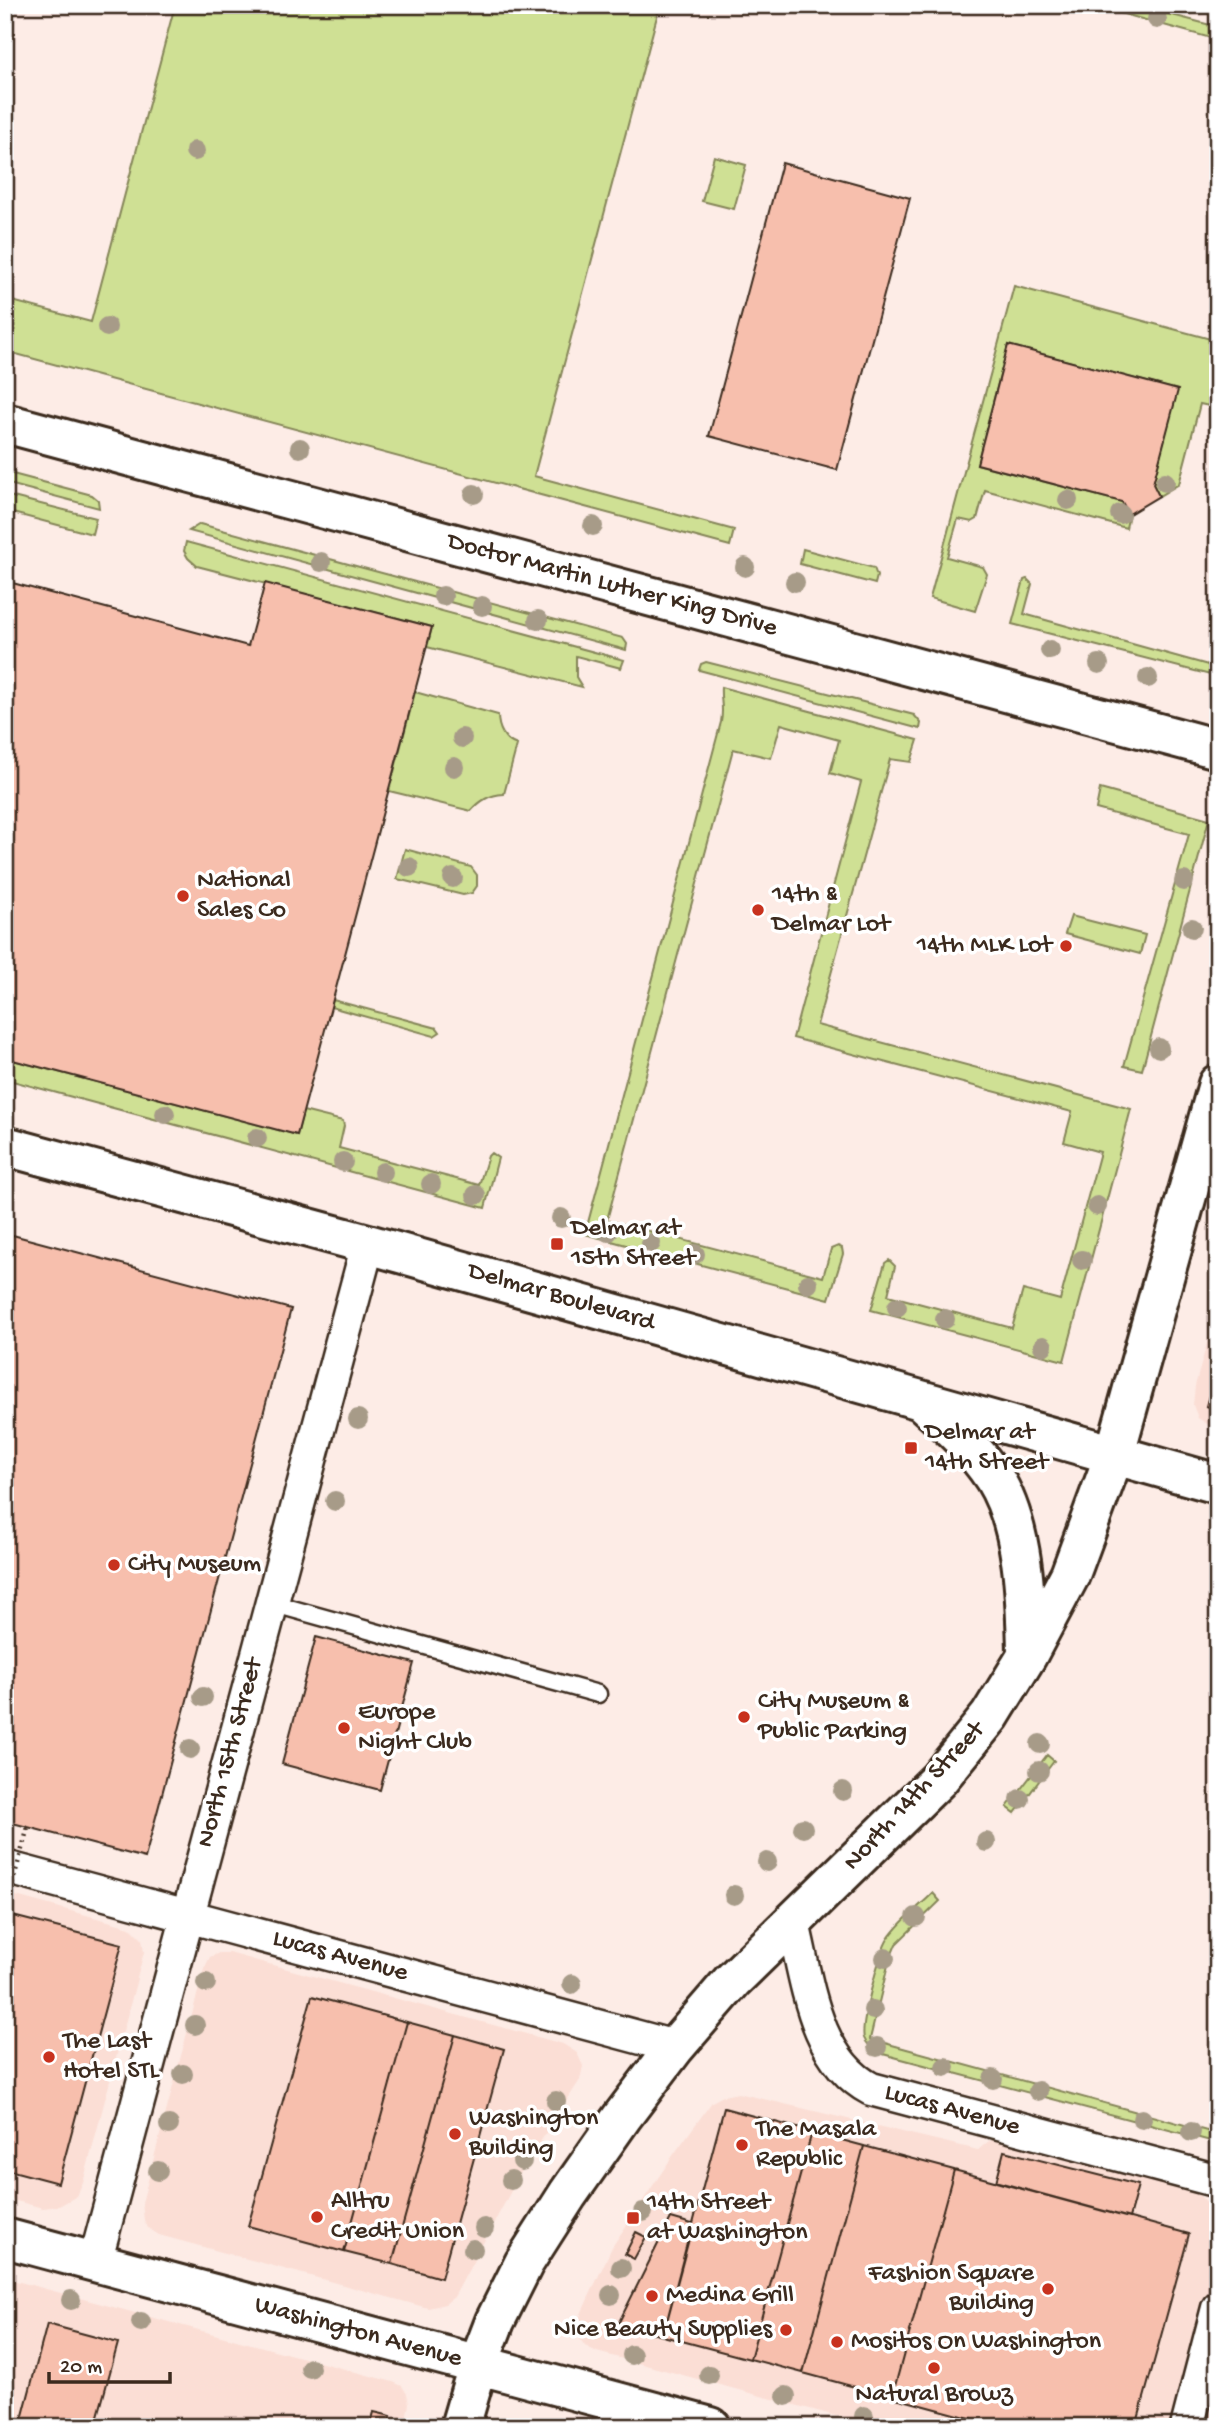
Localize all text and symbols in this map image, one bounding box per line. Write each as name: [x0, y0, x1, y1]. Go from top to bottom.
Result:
street label: Doctor Martin Luther King Drive: [442, 526, 781, 645]
place label: National Sales Co: [197, 866, 291, 927]
place label: 14th & Delmar Lot: [770, 880, 892, 941]
marker: National Sales Co: [175, 888, 191, 904]
marker: 14th & Delmar Lot: [750, 902, 766, 918]
place label: 14th MLK Lot: [916, 931, 1054, 962]
marker: 14th MLK Lot: [1058, 938, 1074, 954]
place label: Delmar at 15th Street: [569, 1214, 698, 1275]
marker: Delmar at 15th Street: [549, 1236, 565, 1252]
street label: Delmar Boulevard: [462, 1256, 660, 1340]
place label: Delmar at 14th Street: [923, 1418, 1050, 1479]
marker: Delmar at 14th Street: [903, 1440, 919, 1456]
place label: City Museum: [128, 1550, 261, 1581]
marker: City Museum: [106, 1557, 122, 1573]
street label: North 15th Street: [191, 1653, 272, 1851]
place label: City Museum & Public Parking: [757, 1687, 909, 1748]
place label: Europe Night Club: [358, 1698, 472, 1759]
marker: City Museum & Public Parking: [736, 1709, 752, 1725]
street label: North 14th Street: [838, 1714, 994, 1878]
marker: Europe Night Club: [336, 1720, 352, 1736]
street label: Lucas Avenue: [269, 1924, 412, 1990]
place label: The Last Hotel STL: [61, 2027, 160, 2088]
marker: The Last Hotel STL: [41, 2049, 57, 2065]
street label: Lucas Avenue: [881, 2078, 1024, 2144]
place label: Washington Building: [468, 2104, 599, 2165]
place label: The Masala Republic: [754, 2115, 878, 2176]
marker: Washington Building: [447, 2126, 463, 2142]
marker: The Masala Republic: [734, 2137, 750, 2153]
place label: Alltru Credit Union: [331, 2187, 465, 2248]
place label: 14th Street at Washington: [646, 2188, 808, 2249]
marker: Alltru Credit Union: [309, 2209, 325, 2225]
marker: 14th Street at Washington: [625, 2210, 641, 2226]
place label: Fashion Square Building: [867, 2259, 1035, 2320]
place label: Medina Grill: [666, 2281, 794, 2312]
marker: Fashion Square Building: [1040, 2281, 1056, 2297]
marker: Medina Grill: [644, 2288, 660, 2304]
street label: Washington Avenue: [251, 2290, 466, 2376]
place label: Nice Beauty Supplies: [554, 2315, 773, 2346]
marker: Nice Beauty Supplies: [778, 2322, 794, 2338]
place label: Mositos On Washington: [851, 2327, 1102, 2358]
marker: Mositos On Washington: [829, 2334, 845, 2350]
scale bar: [49, 2341, 170, 2385]
text: 20 m: [60, 2356, 102, 2381]
marker: Natural Browz: [926, 2360, 942, 2376]
place label: Natural Browz: [855, 2380, 1014, 2411]

